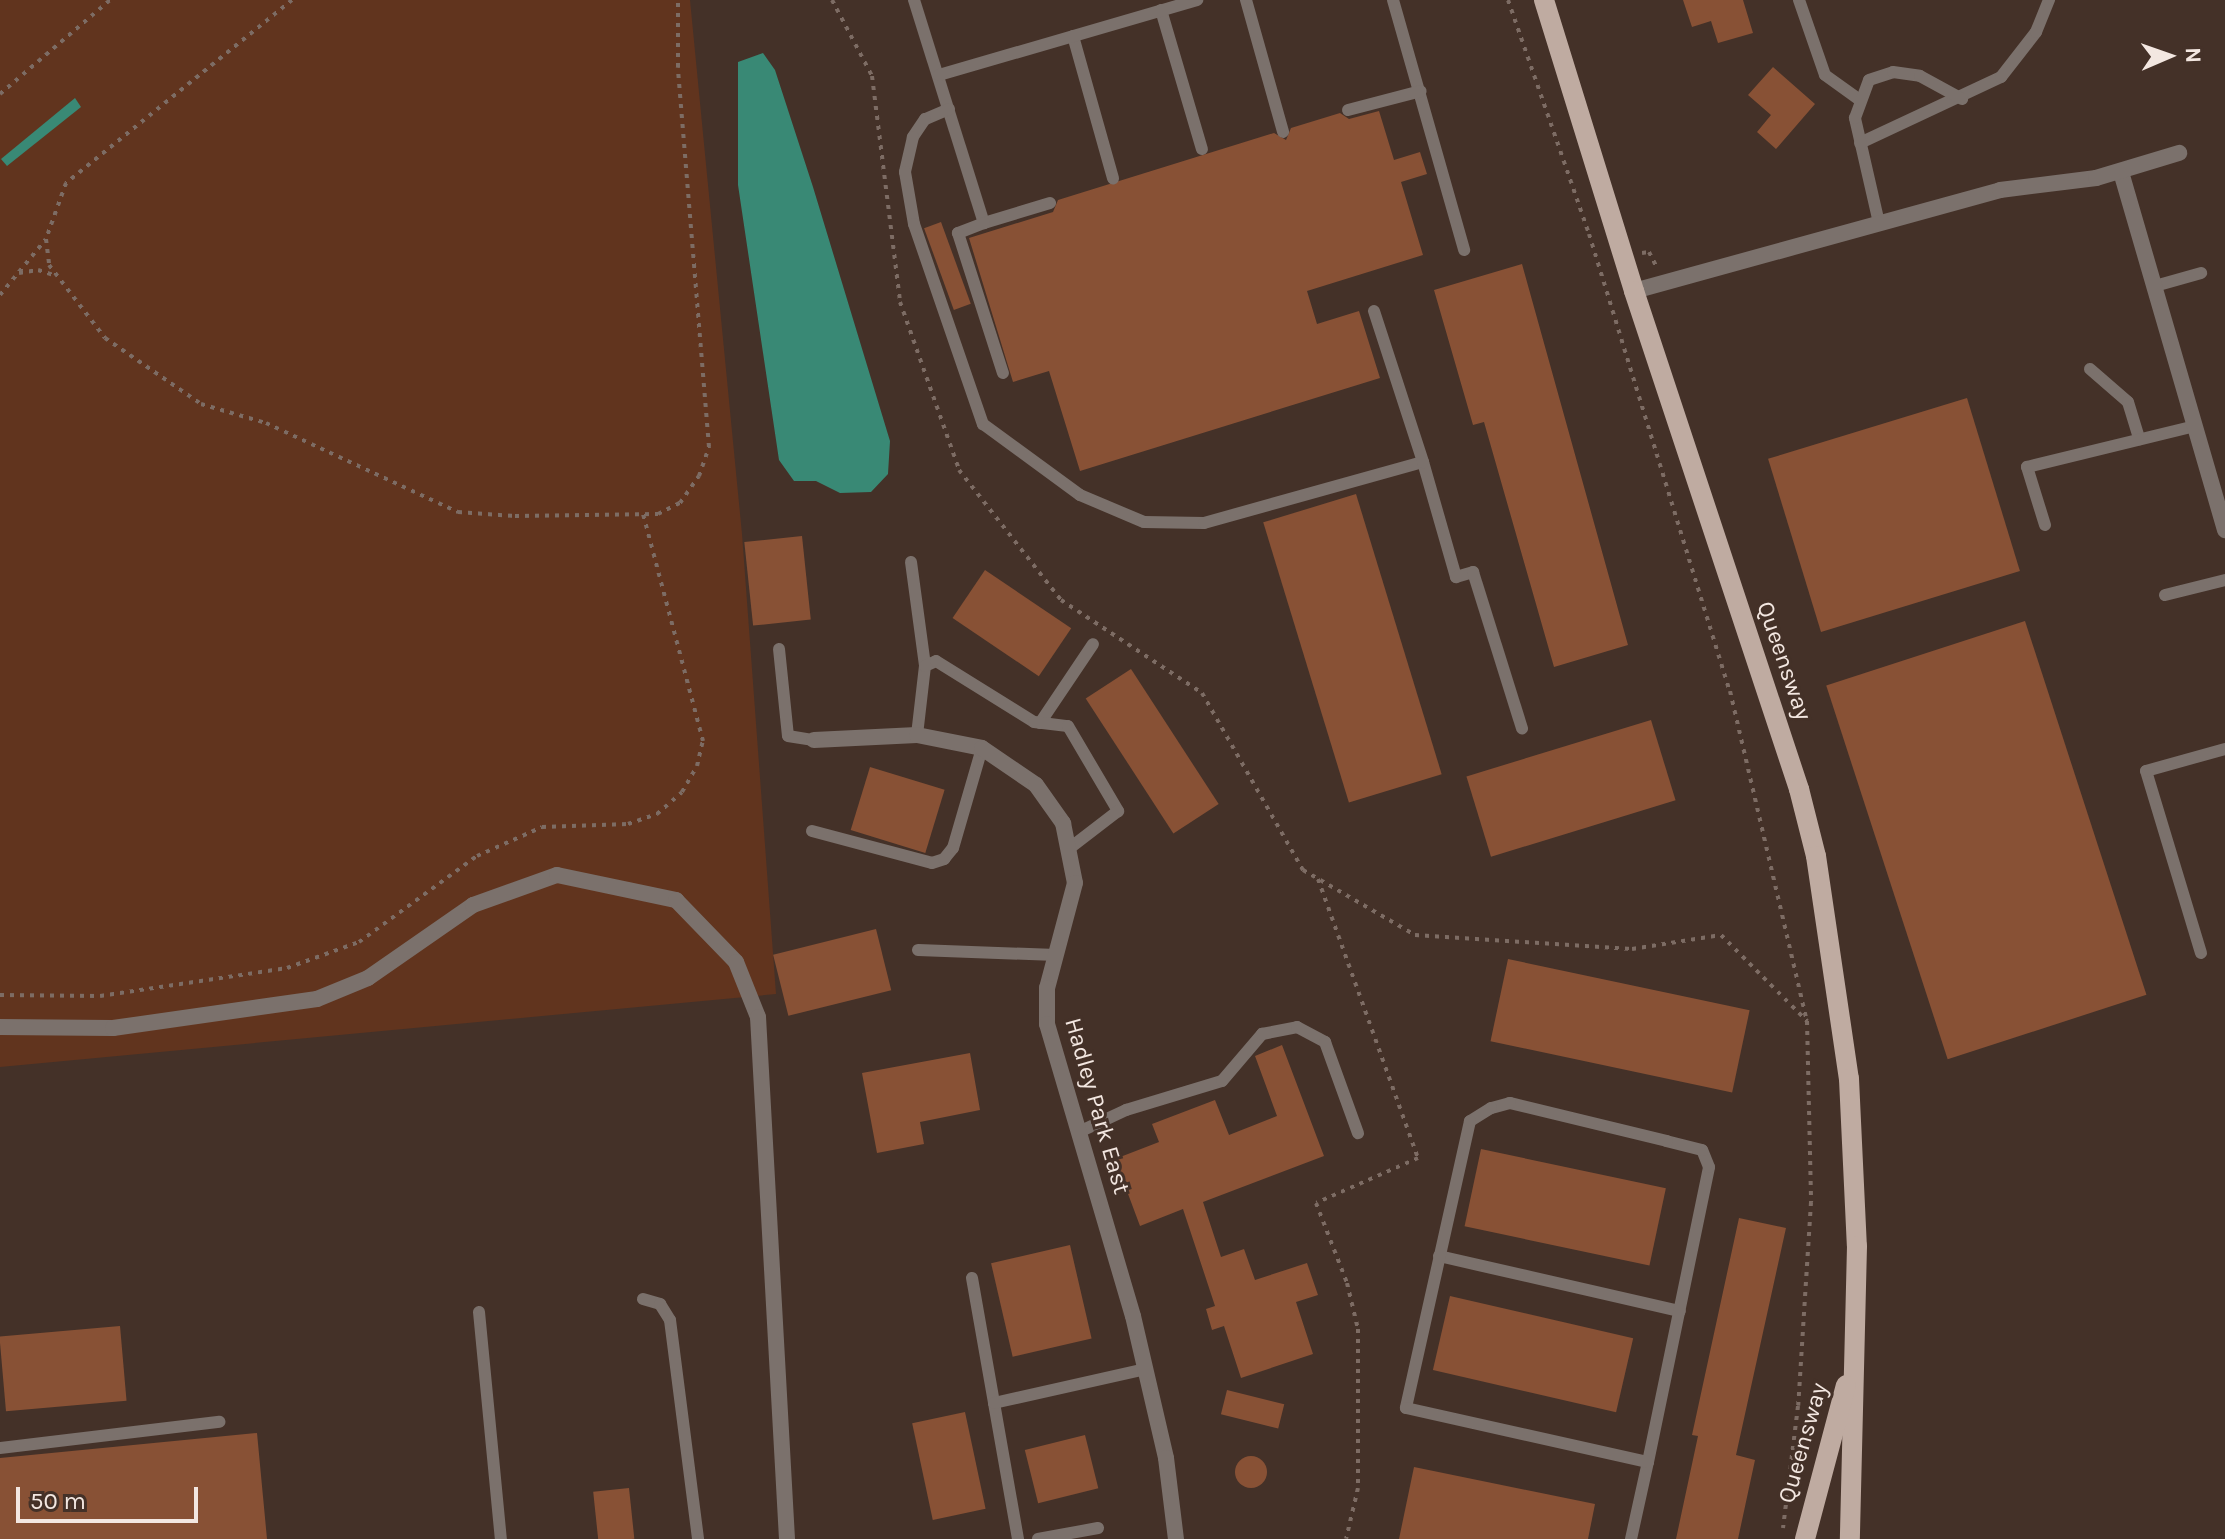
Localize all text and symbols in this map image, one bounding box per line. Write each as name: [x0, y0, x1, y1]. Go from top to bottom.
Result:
north arrow: [2129, 16, 2209, 96]
text: N: [2180, 47, 2206, 64]
street label: Queensway: [1750, 598, 1818, 724]
street label: Hadley Park East: [1058, 1014, 1136, 1198]
street label: Queensway: [1772, 1380, 1834, 1506]
scale bar: [20, 1471, 202, 1521]
text: 50 m: [30, 1487, 86, 1515]

